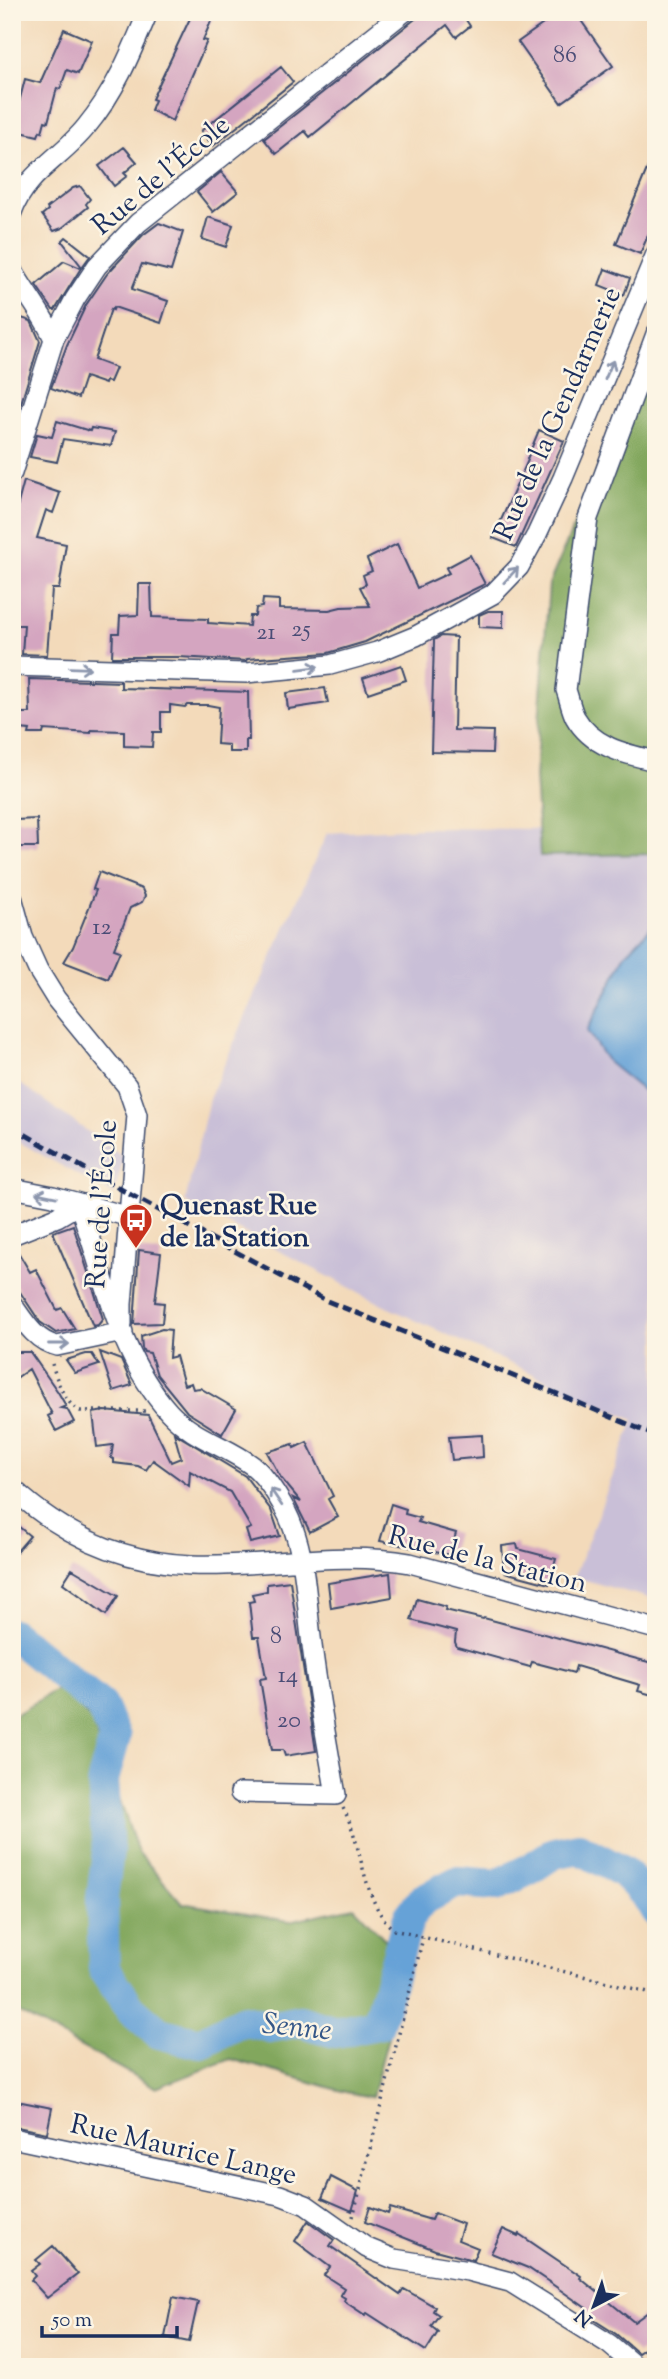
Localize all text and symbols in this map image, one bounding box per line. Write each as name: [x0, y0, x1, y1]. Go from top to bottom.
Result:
house number: 86: [553, 39, 577, 73]
street label: Rue de l'École: [84, 107, 240, 246]
street label: Rue de la Gendarmerie: [485, 281, 633, 548]
one-way arrow: [603, 360, 616, 382]
one-way arrow: [503, 567, 520, 584]
house number: 25: [291, 613, 311, 647]
house number: 21: [256, 616, 276, 650]
one-way arrow: [69, 661, 92, 674]
one-way arrow: [296, 661, 319, 674]
house number: 12: [92, 911, 112, 945]
street label: Rue de l'École: [77, 1118, 129, 1290]
one-way arrow: [35, 1187, 58, 1201]
place label: Quenast Rue de la Station: [160, 1187, 317, 1259]
bus stop icon: Quenast Rue de la Station: [117, 1201, 155, 1250]
one-way arrow: [47, 1337, 70, 1351]
one-way arrow: [269, 1488, 283, 1507]
street label: Rue de la Station: [384, 1517, 591, 1605]
house number: 8: [270, 1620, 282, 1654]
house number: 14: [278, 1659, 298, 1693]
house number: 20: [277, 1704, 301, 1738]
water label: Senne: [260, 2003, 334, 2054]
street label: Rue Maurice Lange: [66, 2105, 301, 2196]
north arrow: [560, 2270, 630, 2340]
scale bar: [42, 2295, 177, 2339]
text: N: [570, 2302, 599, 2332]
text: 50 m: [51, 2306, 92, 2336]

